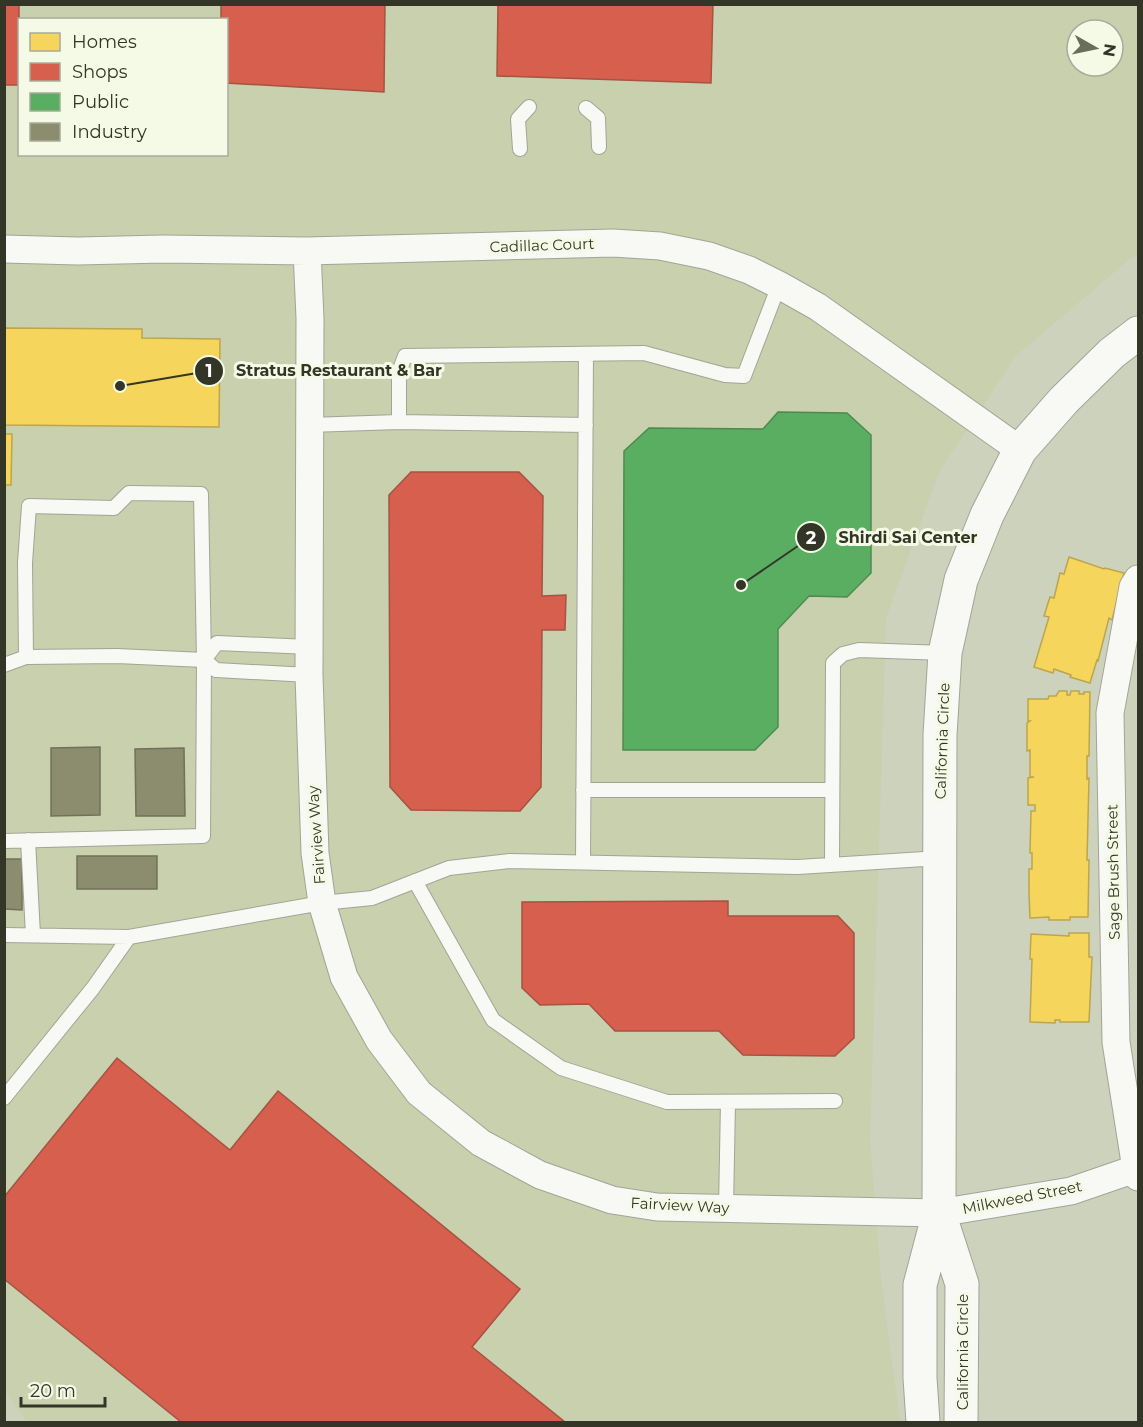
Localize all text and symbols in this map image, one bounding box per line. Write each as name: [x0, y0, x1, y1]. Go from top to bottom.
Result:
legend: [18, 18, 228, 156]
north arrow: [1065, 18, 1125, 78]
text: Homes: [72, 31, 137, 53]
text: N: [1099, 42, 1120, 58]
text: Shops: [72, 61, 128, 83]
text: Public: [72, 91, 129, 113]
text: Industry: [72, 121, 147, 143]
street label: Cadillac Court: [489, 234, 595, 256]
callout: Stratus Restaurant & Bar: [194, 354, 454, 388]
text: 1: [205, 360, 213, 382]
text: Stratus Restaurant & Bar: [236, 361, 442, 380]
callout: Shirdi Sai Center: [796, 520, 989, 554]
text: 2: [806, 527, 817, 549]
text: Shirdi Sai Center: [839, 528, 977, 547]
street label: California Circle: [930, 682, 954, 800]
street label: Fairview Way: [303, 784, 329, 885]
street label: Sage Brush Street: [1102, 804, 1124, 940]
street label: Milkweed Street: [961, 1176, 1083, 1218]
street label: Fairview Way: [630, 1193, 731, 1217]
street label: California Circle: [953, 1294, 972, 1410]
scale bar: [21, 1370, 105, 1408]
text: 20 m: [30, 1380, 76, 1402]

